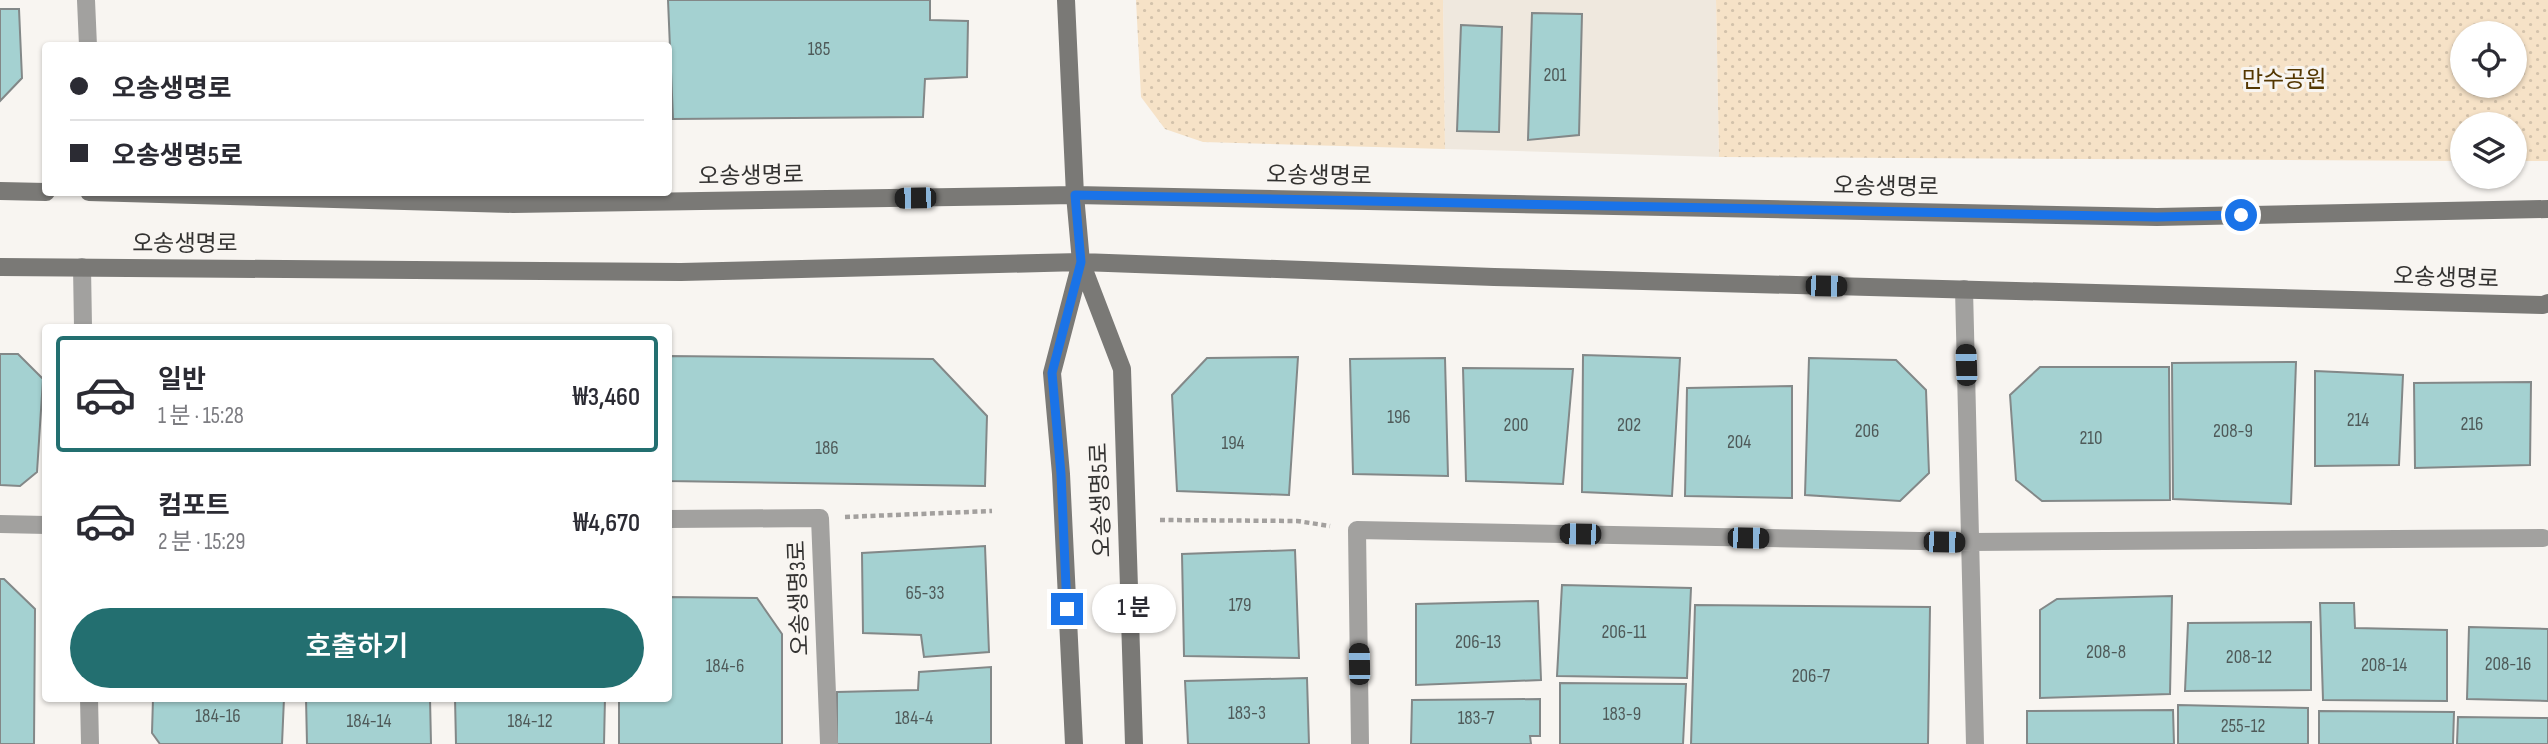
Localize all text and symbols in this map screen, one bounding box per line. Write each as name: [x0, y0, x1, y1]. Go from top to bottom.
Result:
map controls: [2450, 21, 2527, 189]
button: locate: [2450, 21, 2527, 98]
house number: 185: [808, 38, 830, 61]
house number: 201: [1544, 64, 1567, 87]
park label: 만수공원: [2242, 66, 2326, 94]
text: 오송생명로: [112, 74, 232, 105]
button: layers: [2450, 112, 2527, 189]
text: 오송생명5로: [112, 141, 243, 172]
street label: 오송생명로: [698, 161, 804, 191]
street label: 오송생명로: [1266, 161, 1372, 191]
street label: 오송생명로: [1833, 172, 1939, 202]
car: [894, 187, 937, 209]
route start: [2225, 199, 2257, 231]
street label: 오송생명로: [132, 230, 238, 258]
street label: 오송생명로: [2393, 262, 2499, 294]
car: [1805, 275, 1848, 297]
car: [1955, 344, 1978, 386]
icon: car: [74, 363, 137, 426]
text: 일반: [158, 365, 206, 396]
text: ₩3,460: [573, 382, 640, 413]
text: 1 분 · 15:28: [158, 402, 244, 430]
house number: 196: [1387, 406, 1411, 429]
house number: 214: [2347, 409, 2369, 432]
house number: 216: [2461, 413, 2483, 436]
house number: 200: [1504, 414, 1528, 437]
house number: 202: [1617, 414, 1641, 437]
house number: 206: [1855, 420, 1879, 443]
house number: 208-9: [2213, 420, 2253, 443]
house number: 210: [2079, 427, 2103, 450]
house number: 204: [1727, 431, 1751, 454]
house number: 194: [1221, 432, 1245, 455]
house number: 186: [815, 437, 839, 460]
street label: 오송생명5로: [1085, 442, 1117, 558]
icon: car: [74, 489, 137, 552]
text: 컴포트: [158, 491, 230, 522]
text: ₩4,670: [573, 508, 640, 539]
car: [1559, 523, 1602, 545]
car: [1727, 527, 1770, 549]
text: 2 분 · 15:29: [158, 528, 245, 556]
car: [1923, 531, 1966, 553]
street label: 오송생명3로: [783, 540, 815, 656]
house number: 65-33: [906, 582, 944, 605]
callout: 1 분: [1092, 584, 1176, 634]
route end: [1051, 593, 1083, 625]
text: 1 분: [1117, 594, 1151, 622]
house number: 179: [1229, 594, 1251, 617]
button: 호출하기: [70, 608, 644, 688]
house number: 206-11: [1602, 621, 1647, 644]
house number: 206-13: [1455, 631, 1501, 654]
house number: 208-8: [2086, 641, 2126, 664]
car: [1349, 643, 1370, 685]
house number: 208-12: [2226, 646, 2272, 669]
house number: 208-16: [2485, 653, 2531, 676]
house number: 208-14: [2361, 654, 2407, 677]
house number: 184-6: [706, 655, 744, 678]
house number: 206-7: [1792, 665, 1831, 688]
house number: 183-3: [1228, 702, 1266, 725]
house number: 183-9: [1603, 703, 1641, 726]
house number: 184-16: [195, 705, 241, 728]
house number: 184-4: [895, 707, 933, 730]
house number: 183-7: [1458, 707, 1495, 730]
house number: 184-14: [347, 710, 391, 733]
house number: 184-12: [508, 710, 552, 733]
house number: 255-12: [2221, 715, 2265, 738]

